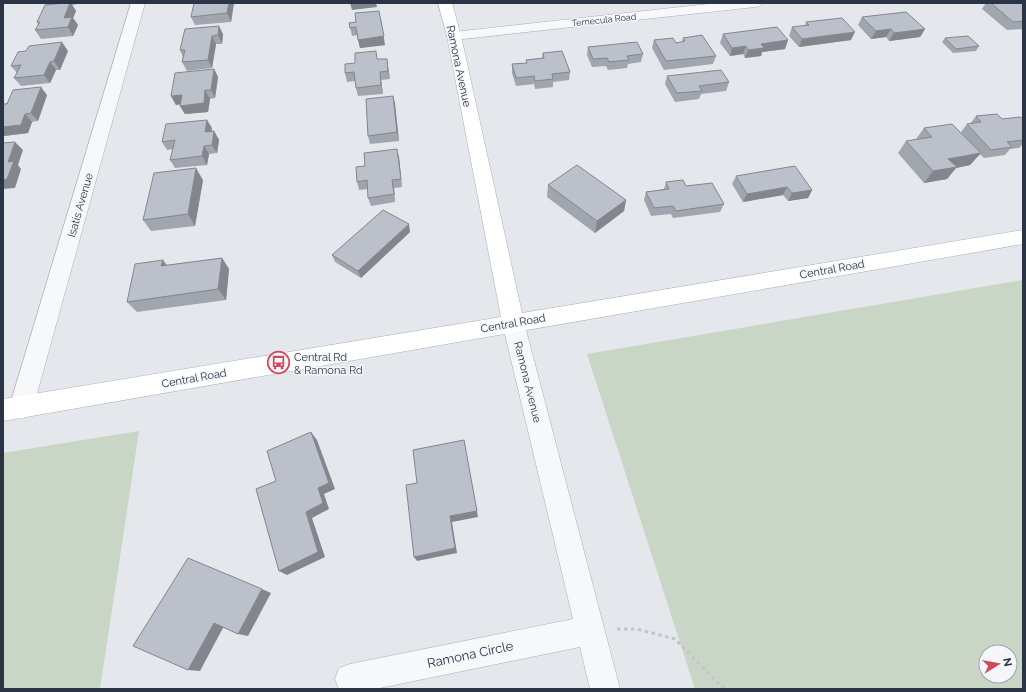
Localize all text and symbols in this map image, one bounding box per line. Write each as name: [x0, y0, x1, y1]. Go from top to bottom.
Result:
street label: Temecula Road: [571, 12, 637, 28]
street label: Ramona Avenue: [444, 24, 474, 109]
street label: Isatis Avenue: [65, 171, 96, 239]
street label: Central Road: [799, 257, 866, 282]
street label: Central Road: [480, 311, 547, 336]
street label: Ramona Avenue: [511, 340, 544, 425]
bus stop icon: Central Rd & Ramona Rd: [266, 350, 292, 376]
place label: Central Rd & Ramona Rd: [294, 351, 363, 377]
street label: Central Road: [161, 366, 228, 391]
street label: Ramona Circle: [426, 638, 515, 671]
north arrow: [978, 644, 1018, 684]
text: N: [1000, 657, 1015, 668]

